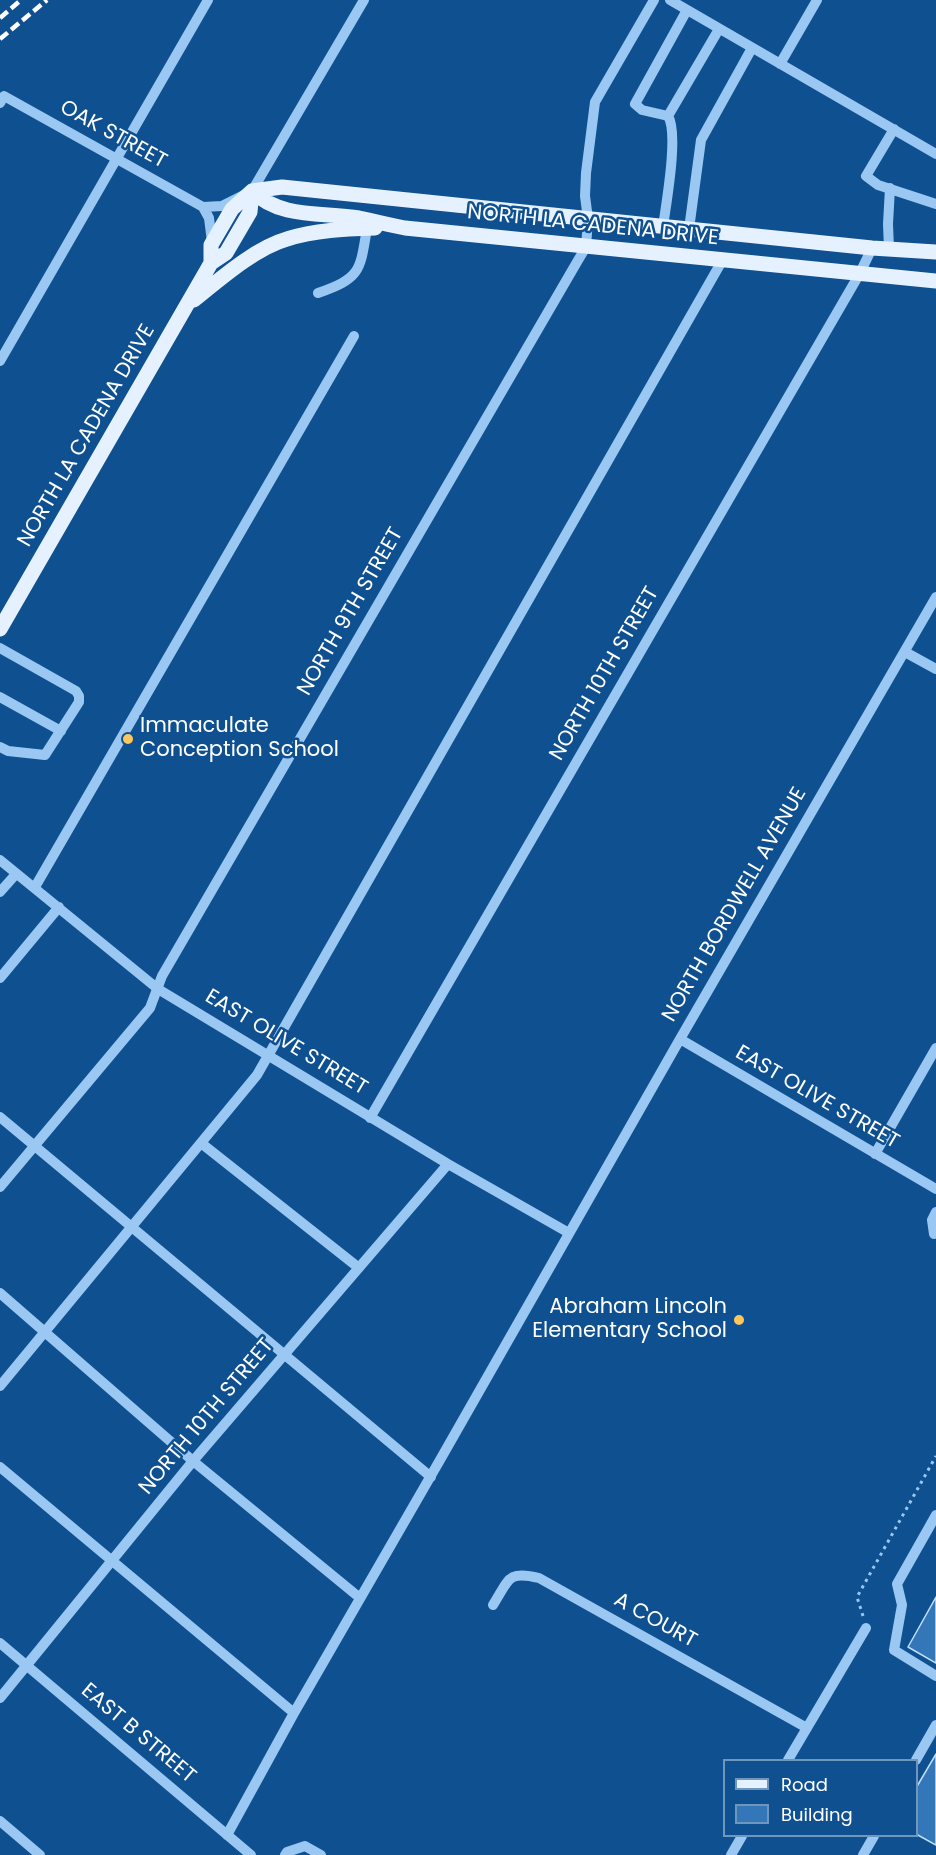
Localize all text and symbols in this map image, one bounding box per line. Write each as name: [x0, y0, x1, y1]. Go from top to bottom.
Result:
street label: OAK STREET: [55, 95, 171, 175]
street label: NORTH LA CADENA DRIVE: [466, 200, 720, 252]
street label: NORTH LA CADENA DRIVE: [13, 320, 161, 552]
street label: NORTH 9TH STREET: [293, 524, 409, 700]
street label: NORTH 10TH STREET: [545, 583, 665, 765]
place label: Immaculate Conception School: [140, 714, 339, 764]
marker: Immaculate Conception School: [121, 732, 135, 746]
street label: NORTH BORDWELL AVENUE: [657, 783, 813, 1027]
street label: EAST OLIVE STREET: [200, 985, 372, 1101]
street label: EAST OLIVE STREET: [731, 1041, 903, 1155]
place label: Abraham Lincoln Elementary School: [532, 1295, 727, 1345]
marker: Abraham Lincoln Elementary School: [732, 1313, 746, 1327]
street label: NORTH 10TH STREET: [134, 1334, 280, 1500]
street label: A COURT: [609, 1588, 701, 1654]
street label: EAST B STREET: [75, 1679, 201, 1789]
legend: [723, 1759, 918, 1837]
text: Road: [781, 1772, 828, 1797]
text: Building: [781, 1802, 853, 1827]

